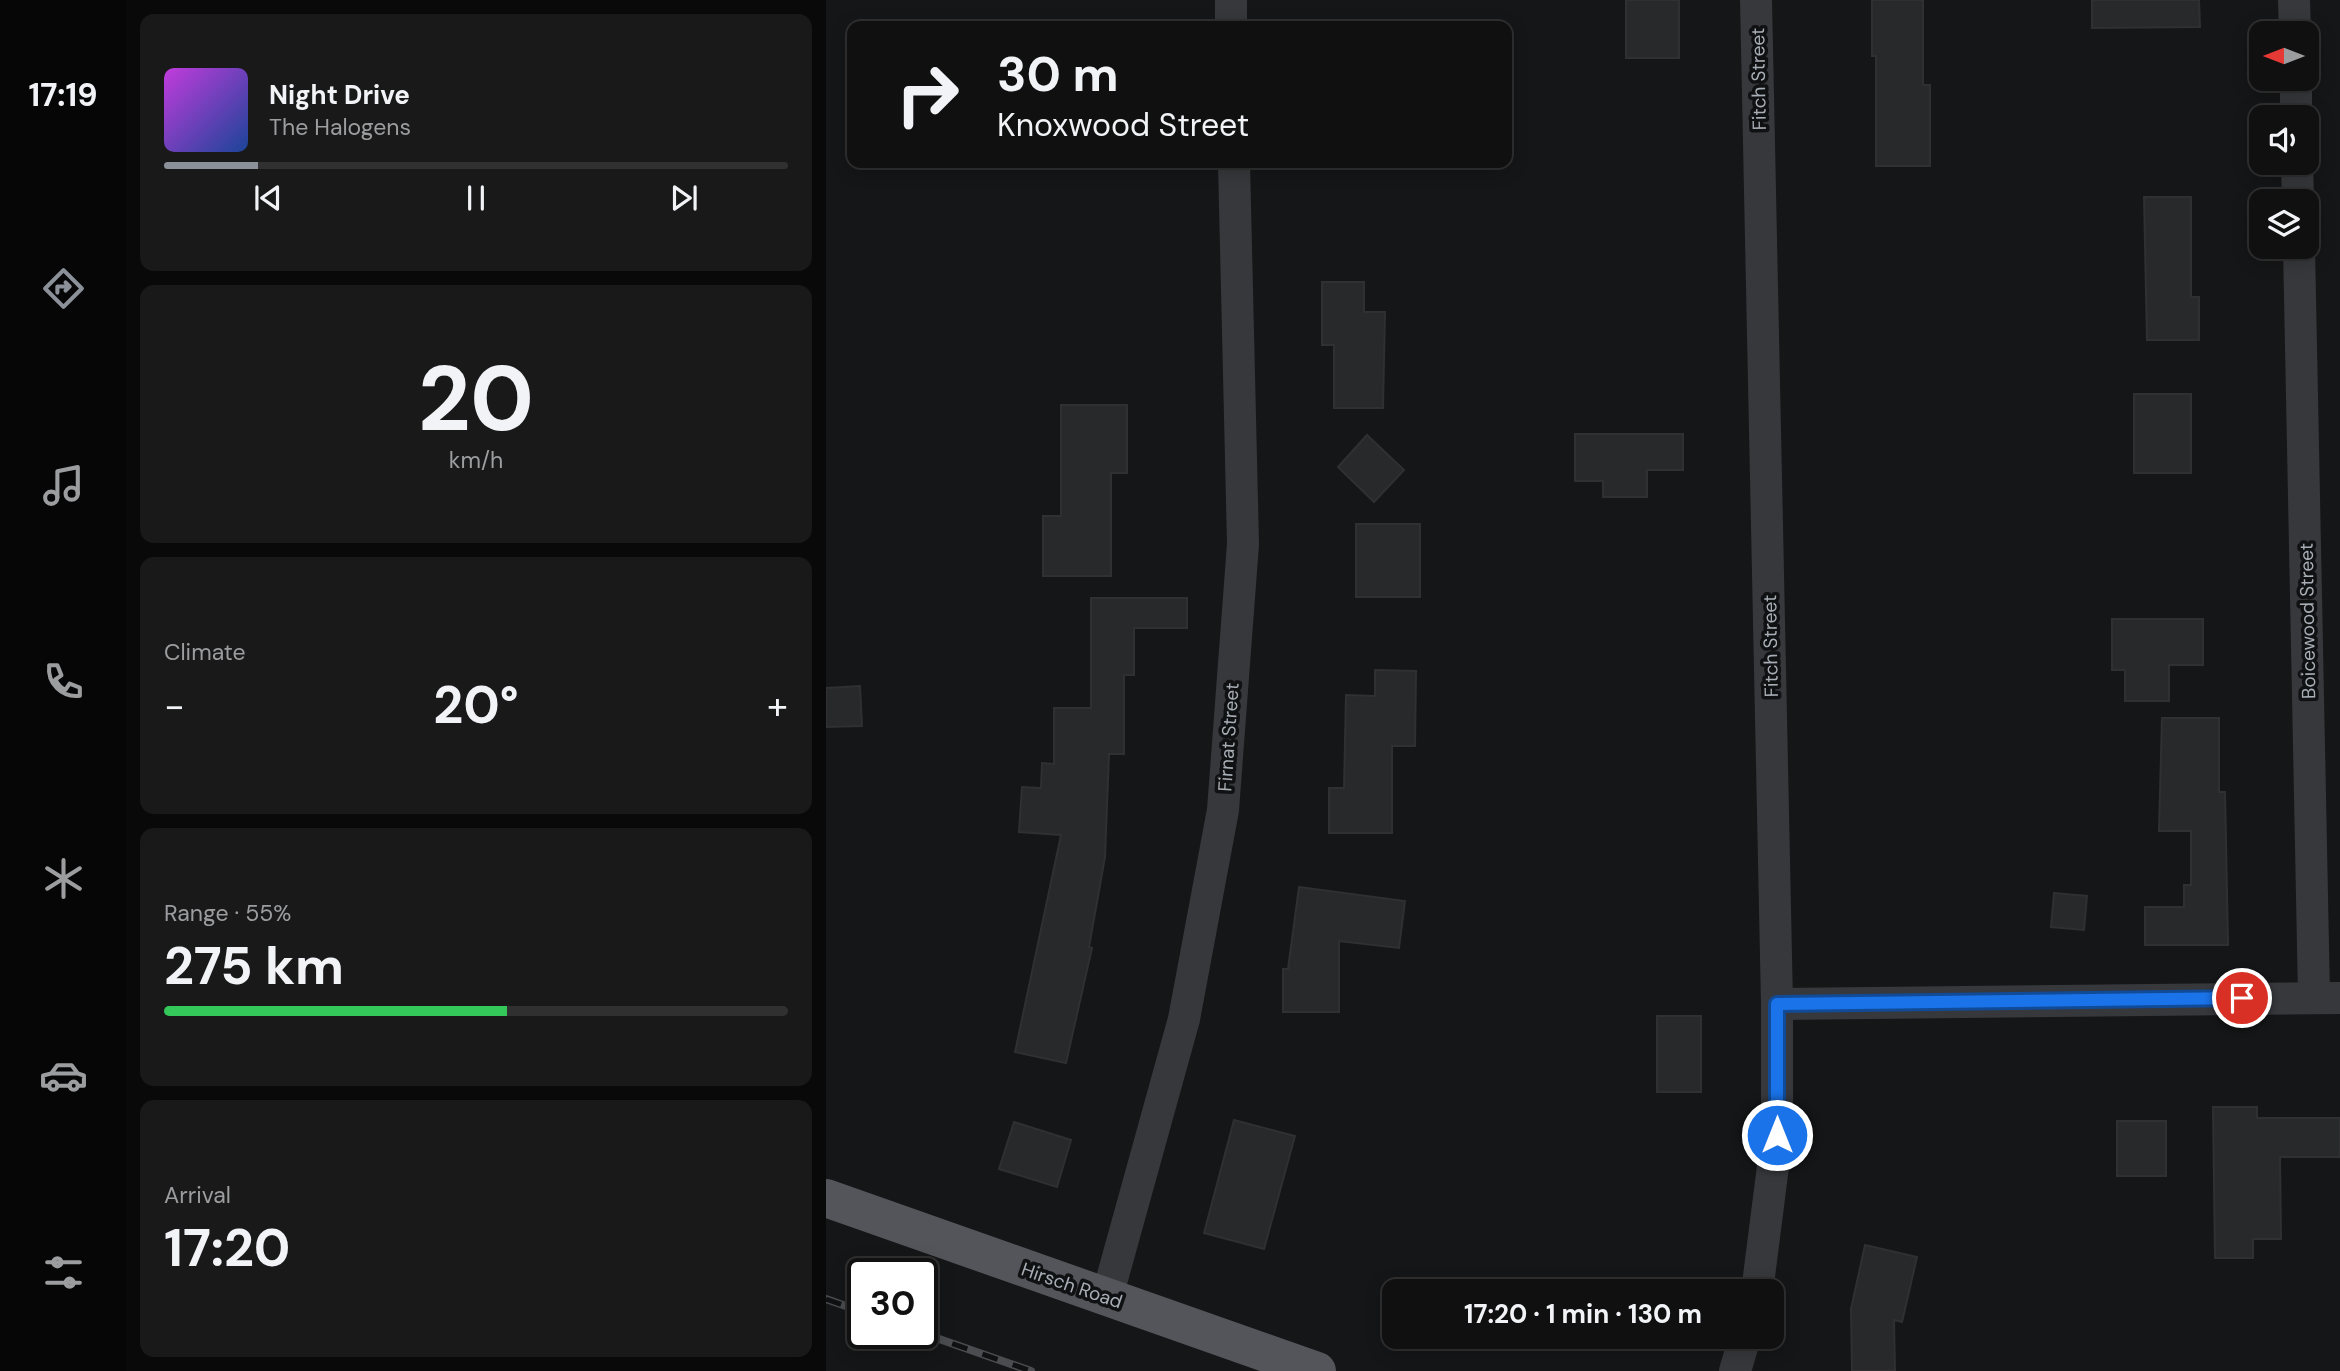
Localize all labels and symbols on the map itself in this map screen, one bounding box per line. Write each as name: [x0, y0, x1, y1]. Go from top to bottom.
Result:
north arrow: [2249, 21, 2319, 91]
street label: Fitch Street: [1745, 27, 1772, 131]
street label: Boicewood Street: [2294, 543, 2321, 699]
street label: Fitch Street: [1757, 594, 1784, 698]
street label: Firnat Street: [1212, 682, 1245, 792]
pin: [2212, 968, 2272, 1028]
position arrow: [1740, 1098, 1814, 1172]
street label: Hirsch Road: [1018, 1257, 1126, 1314]
speed limit sign: 30: [847, 1258, 938, 1349]

